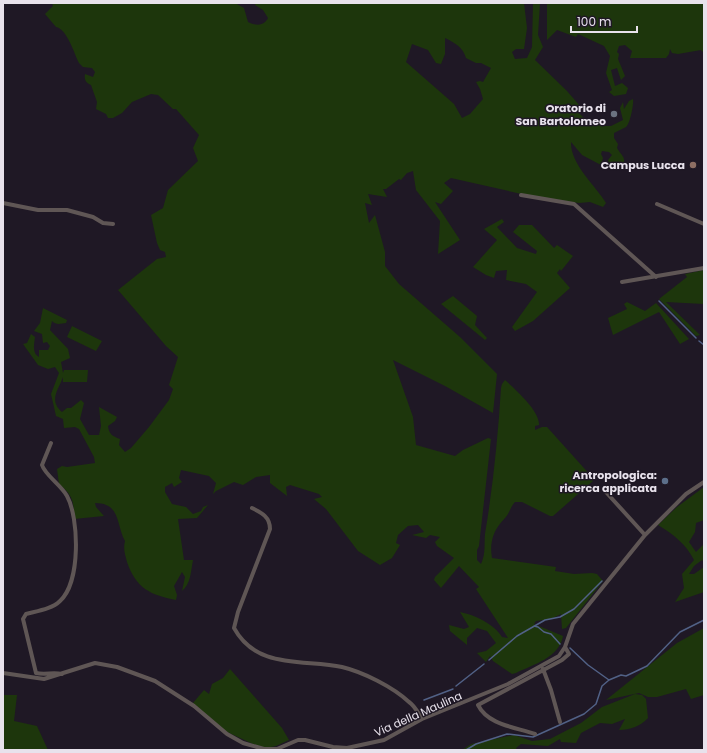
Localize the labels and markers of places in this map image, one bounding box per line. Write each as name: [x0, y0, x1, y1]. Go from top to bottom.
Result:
place label: Oratorio di San Bartolomeo: [515, 100, 606, 129]
marker: Oratorio di San Bartolomeo: [609, 109, 619, 119]
place label: Campus Lucca: [601, 157, 685, 173]
marker: Campus Lucca: [688, 160, 698, 170]
place label: Antropologica: ricerca applicata: [559, 467, 657, 496]
marker: Antropologica: ricerca applicata: [660, 476, 670, 486]

